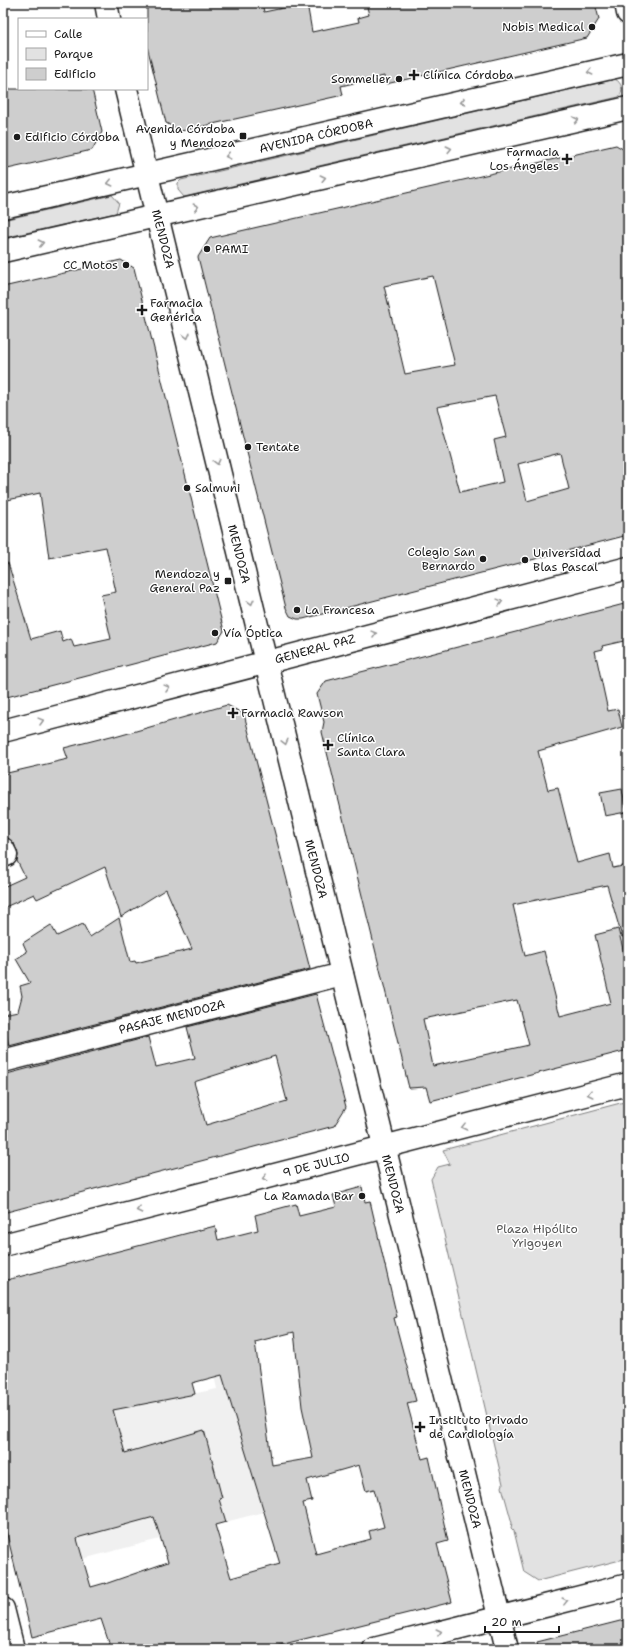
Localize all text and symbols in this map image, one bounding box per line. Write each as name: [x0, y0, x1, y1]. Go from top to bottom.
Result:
legend: [18, 18, 148, 90]
place label: Nobis Medical: [502, 19, 584, 35]
marker: Nobis Medical: [587, 22, 597, 32]
text: Calle: [54, 26, 83, 42]
text: Parque: [54, 46, 93, 62]
text: Edificio: [54, 66, 96, 82]
place label: Clínica Córdoba: [423, 67, 514, 83]
one-way arrow: [587, 68, 593, 76]
marker: Clínica Córdoba: [408, 69, 420, 81]
place label: Sommelier: [331, 71, 391, 87]
marker: Sommelier: [394, 74, 404, 84]
one-way arrow: [460, 97, 467, 105]
street label: AVENIDA CÓRDOBA: [257, 115, 375, 157]
one-way arrow: [573, 117, 579, 125]
place label: Avenida Córdoba y Mendoza: [135, 121, 236, 151]
place label: Edificio Córdoba: [25, 129, 120, 145]
marker: Avenida Córdoba y Mendoza: [238, 131, 248, 141]
marker: Edificio Córdoba: [12, 132, 22, 142]
place label: Farmacia Los Ángeles: [490, 144, 560, 174]
one-way arrow: [446, 146, 452, 154]
one-way arrow: [224, 152, 231, 160]
marker: Farmacia Los Ángeles: [562, 154, 572, 164]
one-way arrow: [319, 175, 326, 183]
one-way arrow: [107, 178, 114, 187]
one-way arrow: [193, 204, 199, 212]
street label: MENDOZA: [148, 208, 178, 270]
one-way arrow: [38, 239, 44, 247]
place label: PAMI: [215, 241, 249, 257]
marker: PAMI: [202, 244, 212, 254]
place label: CC Motos: [63, 257, 118, 273]
marker: CC Motos: [121, 260, 131, 270]
place label: Farmacia Genérica: [150, 295, 203, 325]
marker: Farmacia Genérica: [137, 305, 147, 315]
one-way arrow: [182, 332, 190, 339]
place label: Tentate: [256, 439, 300, 455]
marker: Tentate: [243, 442, 253, 452]
one-way arrow: [212, 458, 221, 465]
place label: Salmuni: [195, 480, 240, 496]
marker: Salmuni: [182, 483, 192, 493]
street label: MENDOZA: [224, 523, 254, 585]
place label: Colegio San Bernardo: [407, 544, 475, 574]
place label: Universidad Blas Pascal: [533, 545, 601, 575]
marker: Colegio San Bernardo: [478, 554, 488, 564]
marker: Universidad Blas Pascal: [520, 555, 530, 565]
place label: Mendoza y General Paz: [149, 566, 220, 596]
marker: Mendoza y General Paz: [223, 576, 233, 586]
one-way arrow: [246, 598, 255, 605]
one-way arrow: [496, 598, 503, 606]
place label: La Francesa: [305, 602, 375, 618]
marker: La Francesa: [292, 605, 302, 615]
place label: Vía Óptica: [223, 625, 283, 641]
marker: Vía Óptica: [210, 628, 220, 638]
street label: GENERAL PAZ: [273, 631, 357, 667]
one-way arrow: [370, 631, 377, 639]
one-way arrow: [163, 684, 170, 693]
place label: Farmacia Rawson: [241, 705, 344, 721]
marker: Farmacia Rawson: [228, 708, 238, 718]
one-way arrow: [37, 717, 44, 726]
place label: Clínica Santa Clara: [337, 730, 406, 760]
one-way arrow: [280, 738, 289, 745]
marker: Clínica Santa Clara: [322, 739, 334, 751]
street label: MENDOZA: [301, 838, 331, 900]
street label: PASAJE MENDOZA: [117, 996, 227, 1038]
one-way arrow: [587, 1089, 594, 1098]
one-way arrow: [461, 1122, 468, 1130]
street label: 9 DE JULIO: [281, 1149, 351, 1181]
street label: MENDOZA: [378, 1153, 408, 1215]
one-way arrow: [262, 1173, 269, 1182]
place label: La Ramada Bar: [264, 1188, 354, 1204]
marker: La Ramada Bar: [357, 1191, 367, 1201]
one-way arrow: [136, 1205, 143, 1214]
park label: Plaza Hipólito Yrigoyen: [496, 1221, 578, 1251]
place label: Instituto Privado de Cardiología: [429, 1412, 528, 1442]
marker: Instituto Privado de Cardiología: [414, 1421, 426, 1433]
street label: MENDOZA: [455, 1468, 485, 1530]
one-way arrow: [562, 1597, 568, 1605]
scale bar: [485, 1608, 559, 1634]
text: 20 m: [491, 1614, 522, 1630]
one-way arrow: [436, 1629, 442, 1637]

